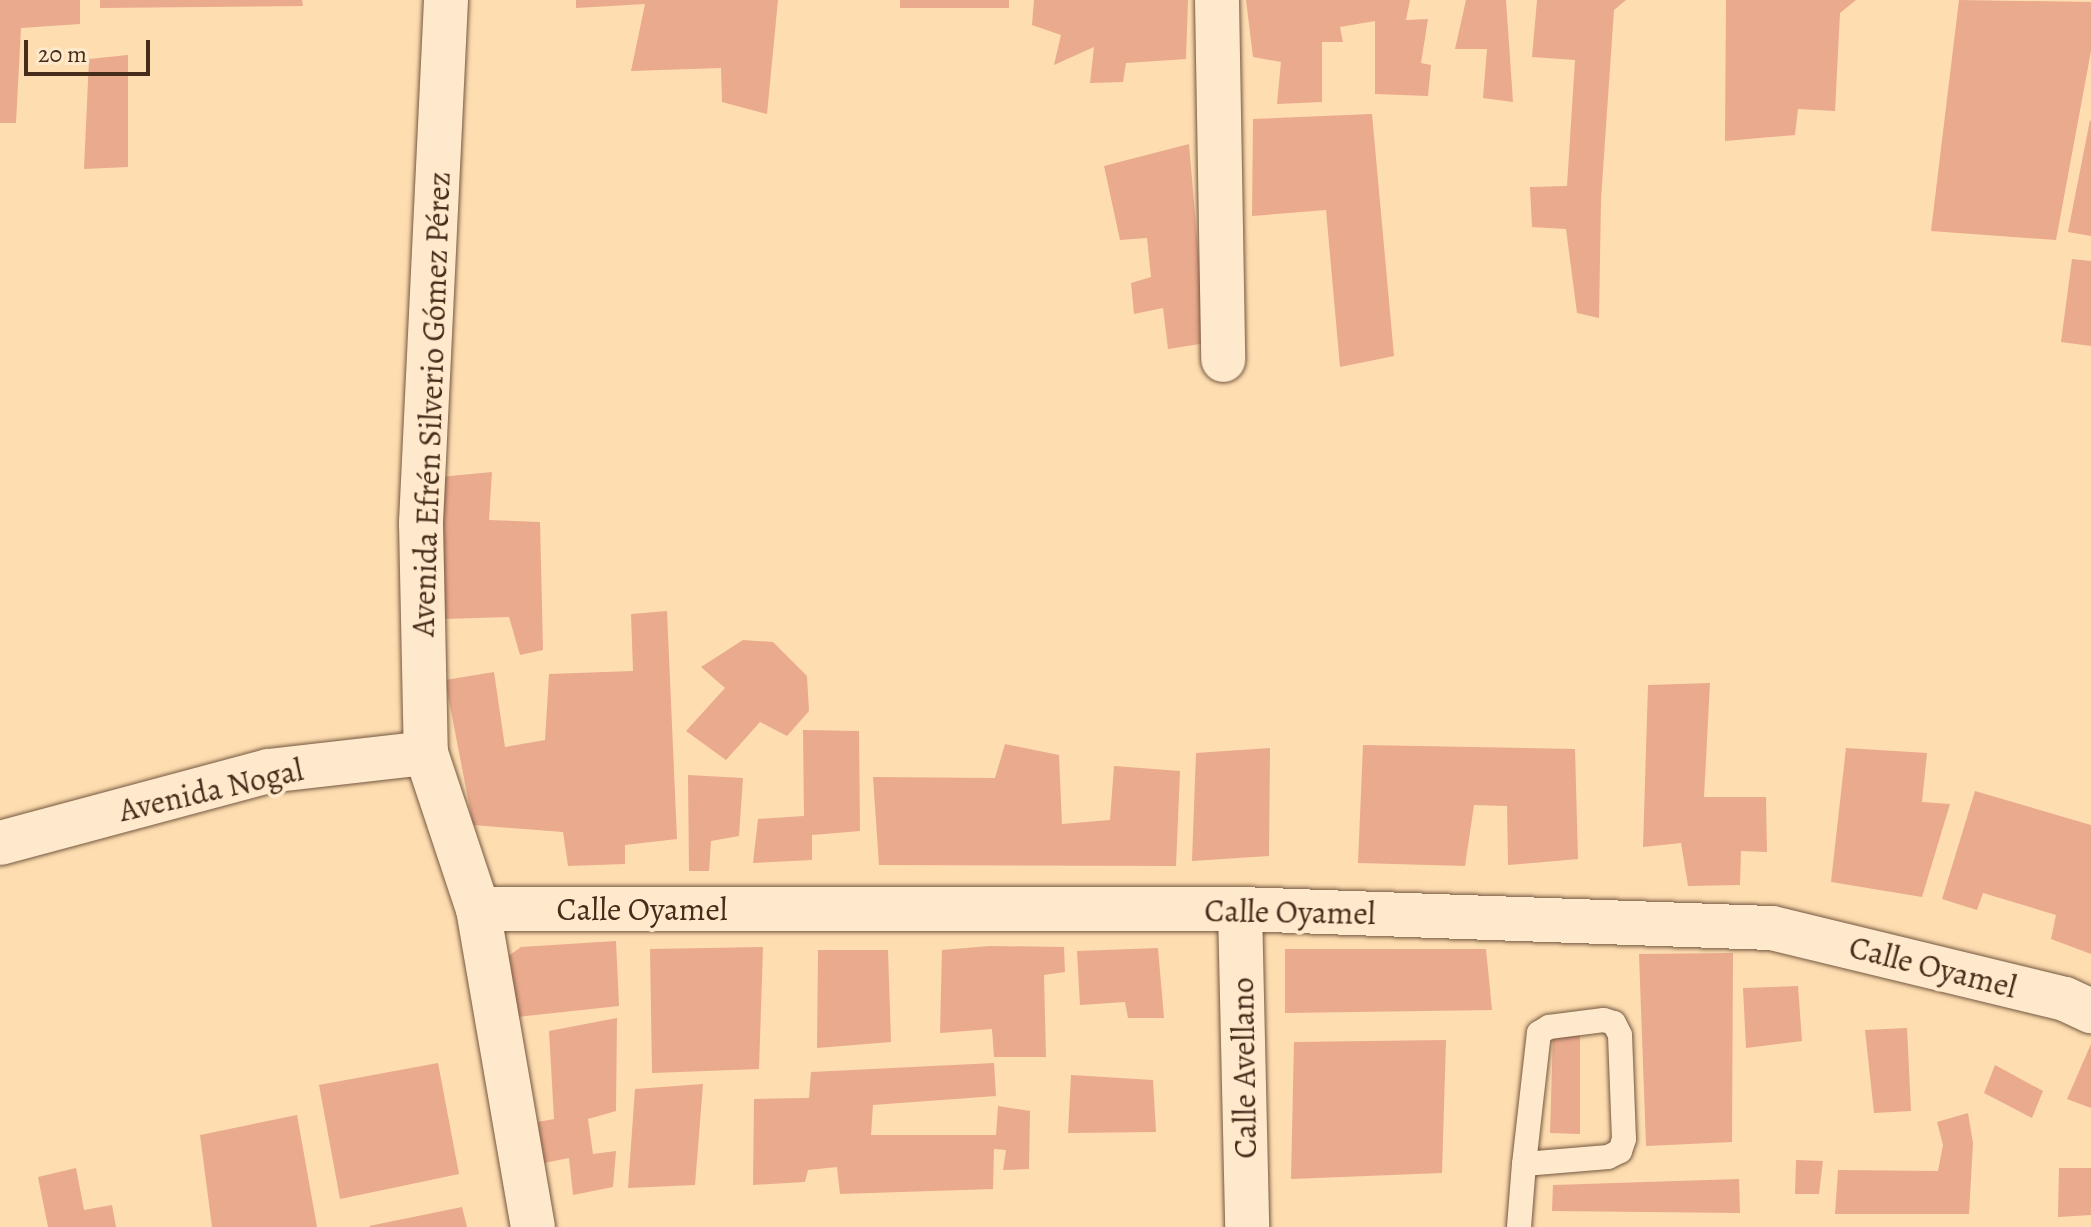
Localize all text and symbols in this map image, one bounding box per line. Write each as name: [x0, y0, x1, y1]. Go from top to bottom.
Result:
scale bar: [28, 24, 154, 74]
text: 20 m: [38, 38, 87, 70]
street label: Avenida Efrén Silverio Gómez Pérez: [404, 171, 458, 637]
street label: Avenida Nogal: [115, 750, 307, 830]
street label: Calle Oyamel: [556, 890, 728, 928]
street label: Calle Oyamel: [1204, 891, 1376, 933]
street label: Calle Oyamel: [1845, 928, 2021, 1006]
street label: Calle Avellano: [1223, 977, 1265, 1159]

